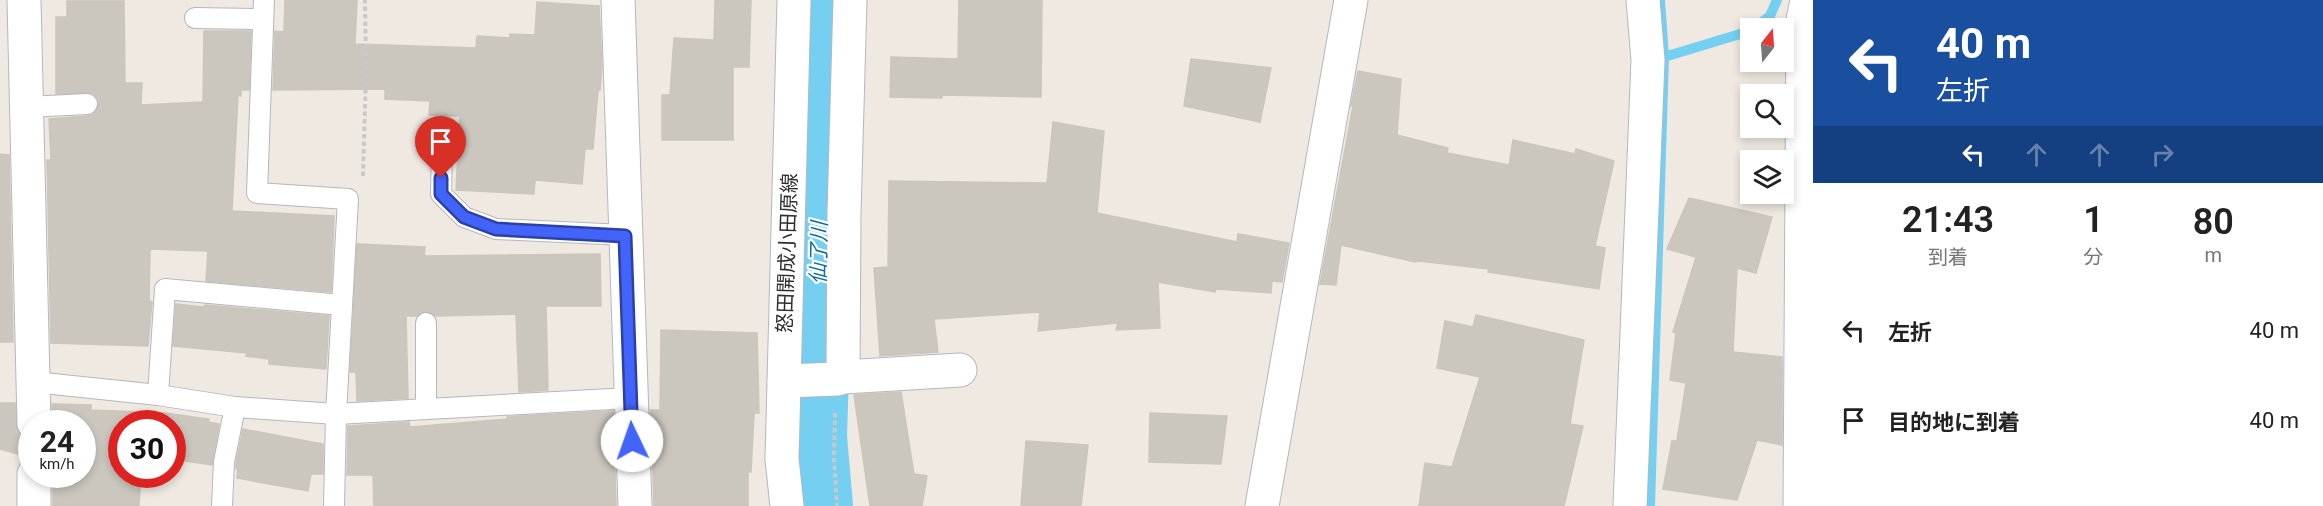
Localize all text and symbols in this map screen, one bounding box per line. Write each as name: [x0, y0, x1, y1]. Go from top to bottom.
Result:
north arrow: [1740, 18, 1794, 72]
map controls: [1740, 18, 1794, 204]
text: 40 m: [1936, 19, 2031, 68]
icon: left: [1837, 24, 1915, 102]
text: 左折: [1936, 75, 1990, 107]
button: search: [1740, 84, 1794, 138]
pin: [415, 116, 466, 178]
icon: arrive: [424, 125, 457, 158]
icon: left: [1957, 138, 1990, 171]
icon: ahead: [2020, 138, 2053, 171]
icon: ahead: [2083, 138, 2116, 171]
icon: right: [2146, 138, 2179, 171]
button: layers: [1740, 150, 1794, 204]
street label: 怒田開成小田原線: [772, 173, 802, 333]
text: 21:43: [1902, 199, 1994, 241]
text: 1: [2083, 199, 2104, 241]
text: 80: [2193, 201, 2234, 243]
water label: 仙了川: [806, 219, 832, 285]
text: m: [2205, 243, 2222, 267]
text: 到着: [1928, 245, 1968, 269]
text: 分: [2083, 245, 2103, 269]
icon: left: [1837, 314, 1870, 347]
text: 40 m: [2250, 318, 2299, 343]
text: 左折: [1888, 320, 1932, 345]
icon: arrive: [1837, 404, 1870, 437]
text: 40 m: [2250, 408, 2299, 433]
position arrow: [600, 409, 664, 473]
speed limit sign: 30: [108, 410, 186, 488]
text: 目的地に到着: [1888, 410, 2020, 435]
text: 24: [40, 424, 74, 459]
text: km/h: [39, 455, 75, 473]

